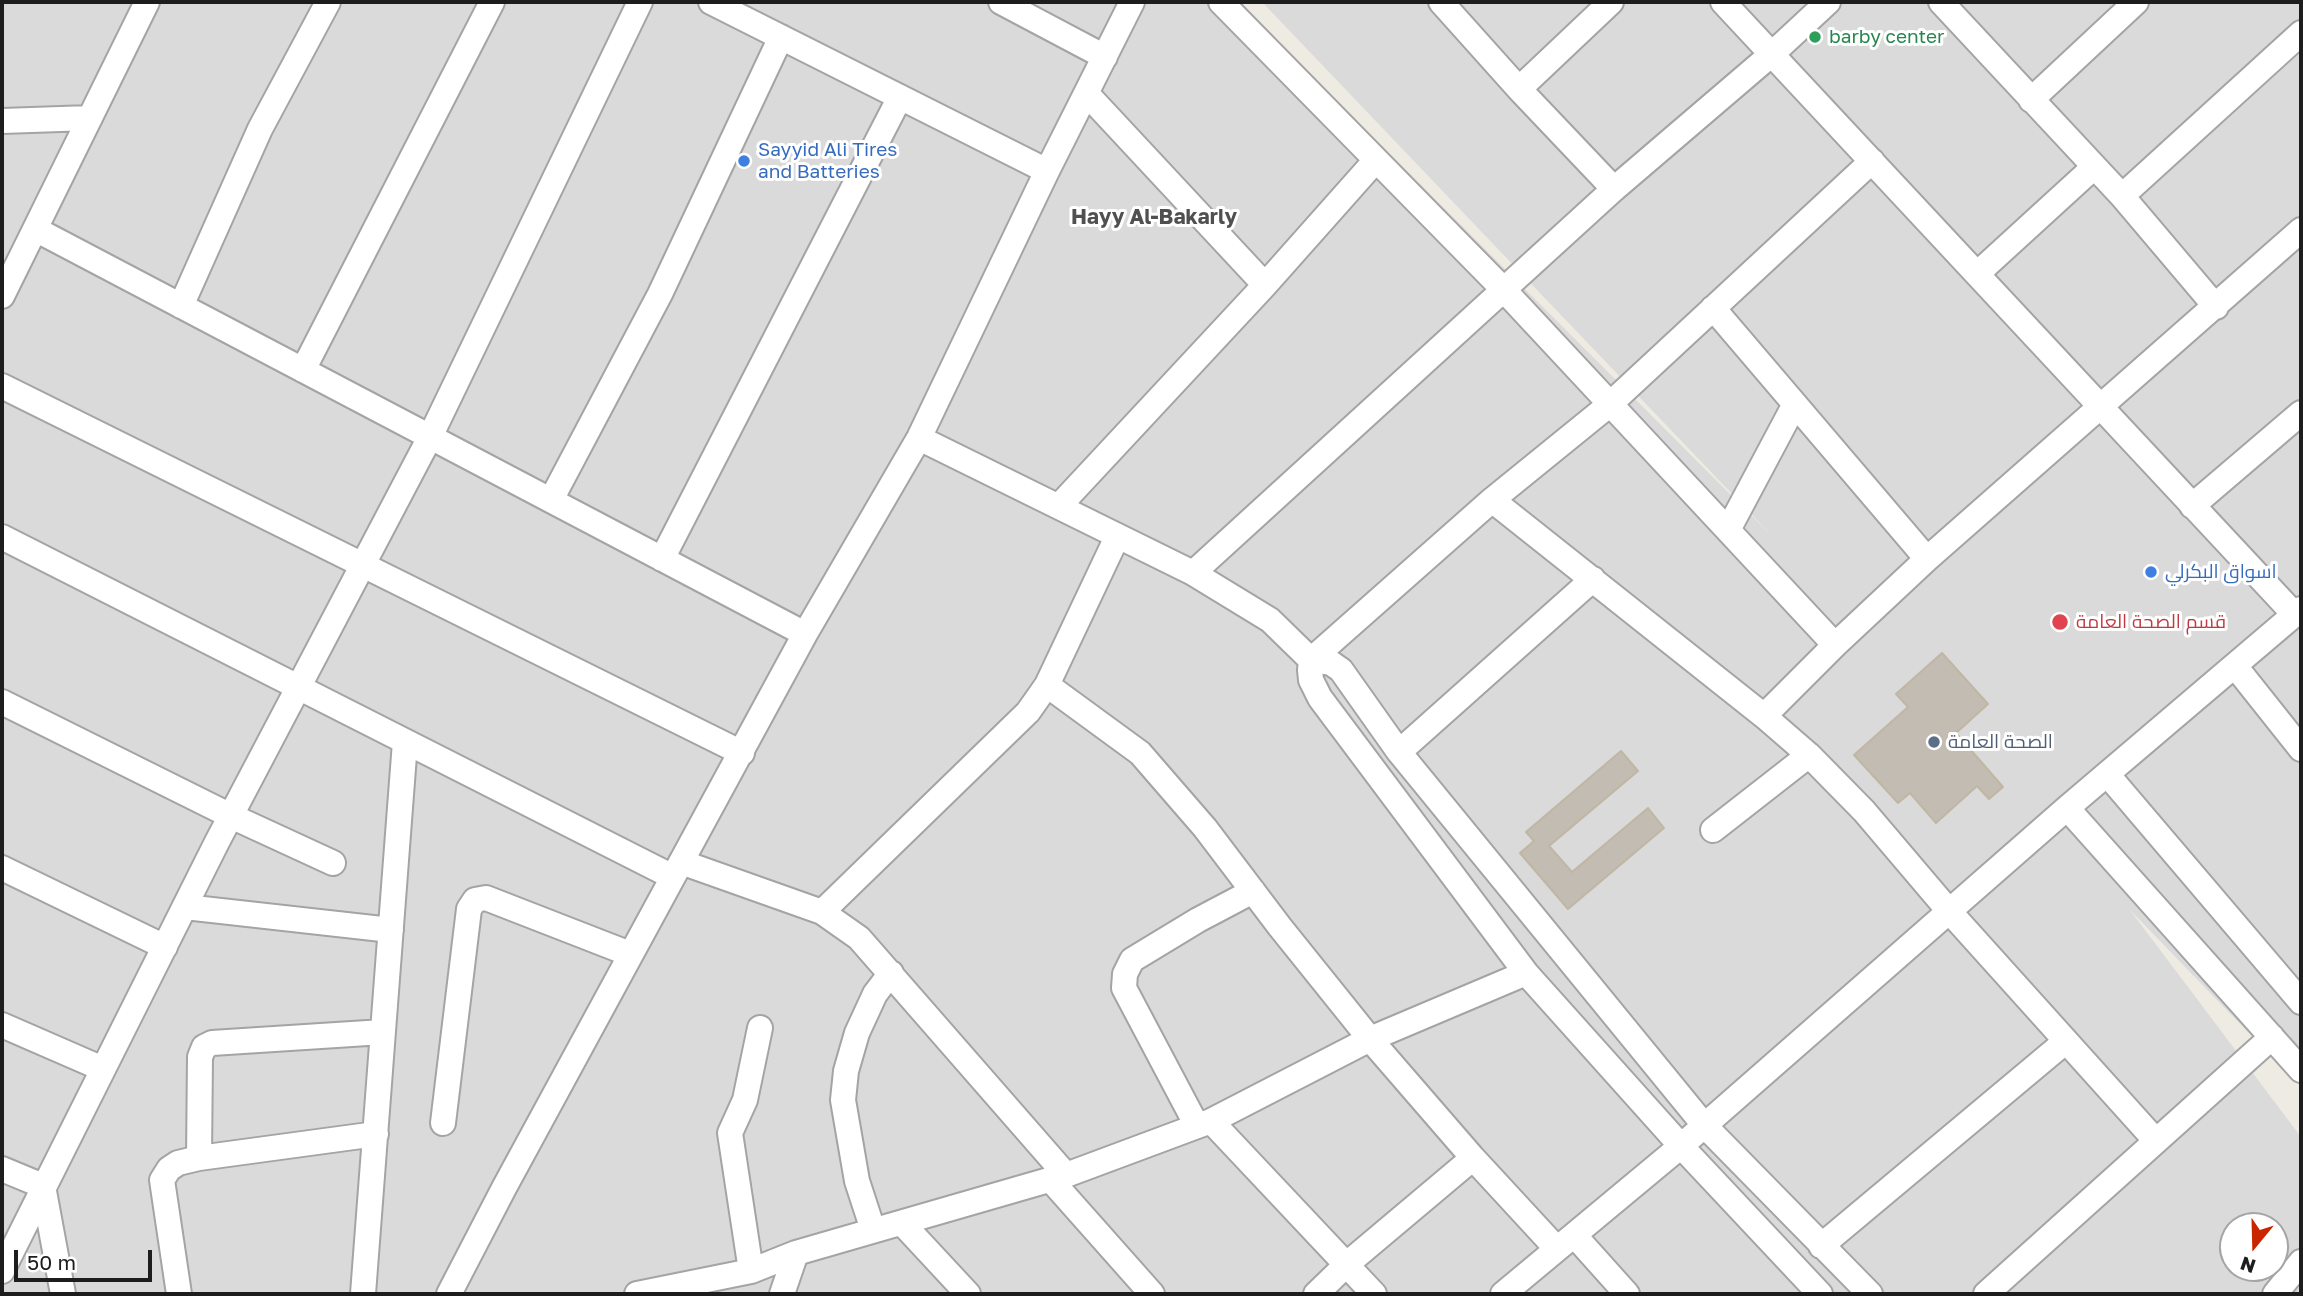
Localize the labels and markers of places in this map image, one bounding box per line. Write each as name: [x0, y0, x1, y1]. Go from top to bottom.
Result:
place label: barby center: [1829, 26, 1944, 48]
marker: barby center: [1807, 29, 1823, 45]
place label: Sayyid Ali Tires and Batteries: [758, 139, 897, 183]
marker: Sayyid Ali Tires and Batteries: [736, 153, 752, 169]
place label: اسواق البكرلي: [2165, 561, 2277, 583]
marker: اسواق البكرلي: [2143, 564, 2159, 580]
place label: قسم الصحة العامة: [2076, 611, 2226, 633]
marker: قسم الصحة العامة: [2050, 612, 2070, 632]
place label: الصحة العامة: [1948, 731, 2053, 753]
marker: الصحة العامة: [1926, 734, 1942, 750]

